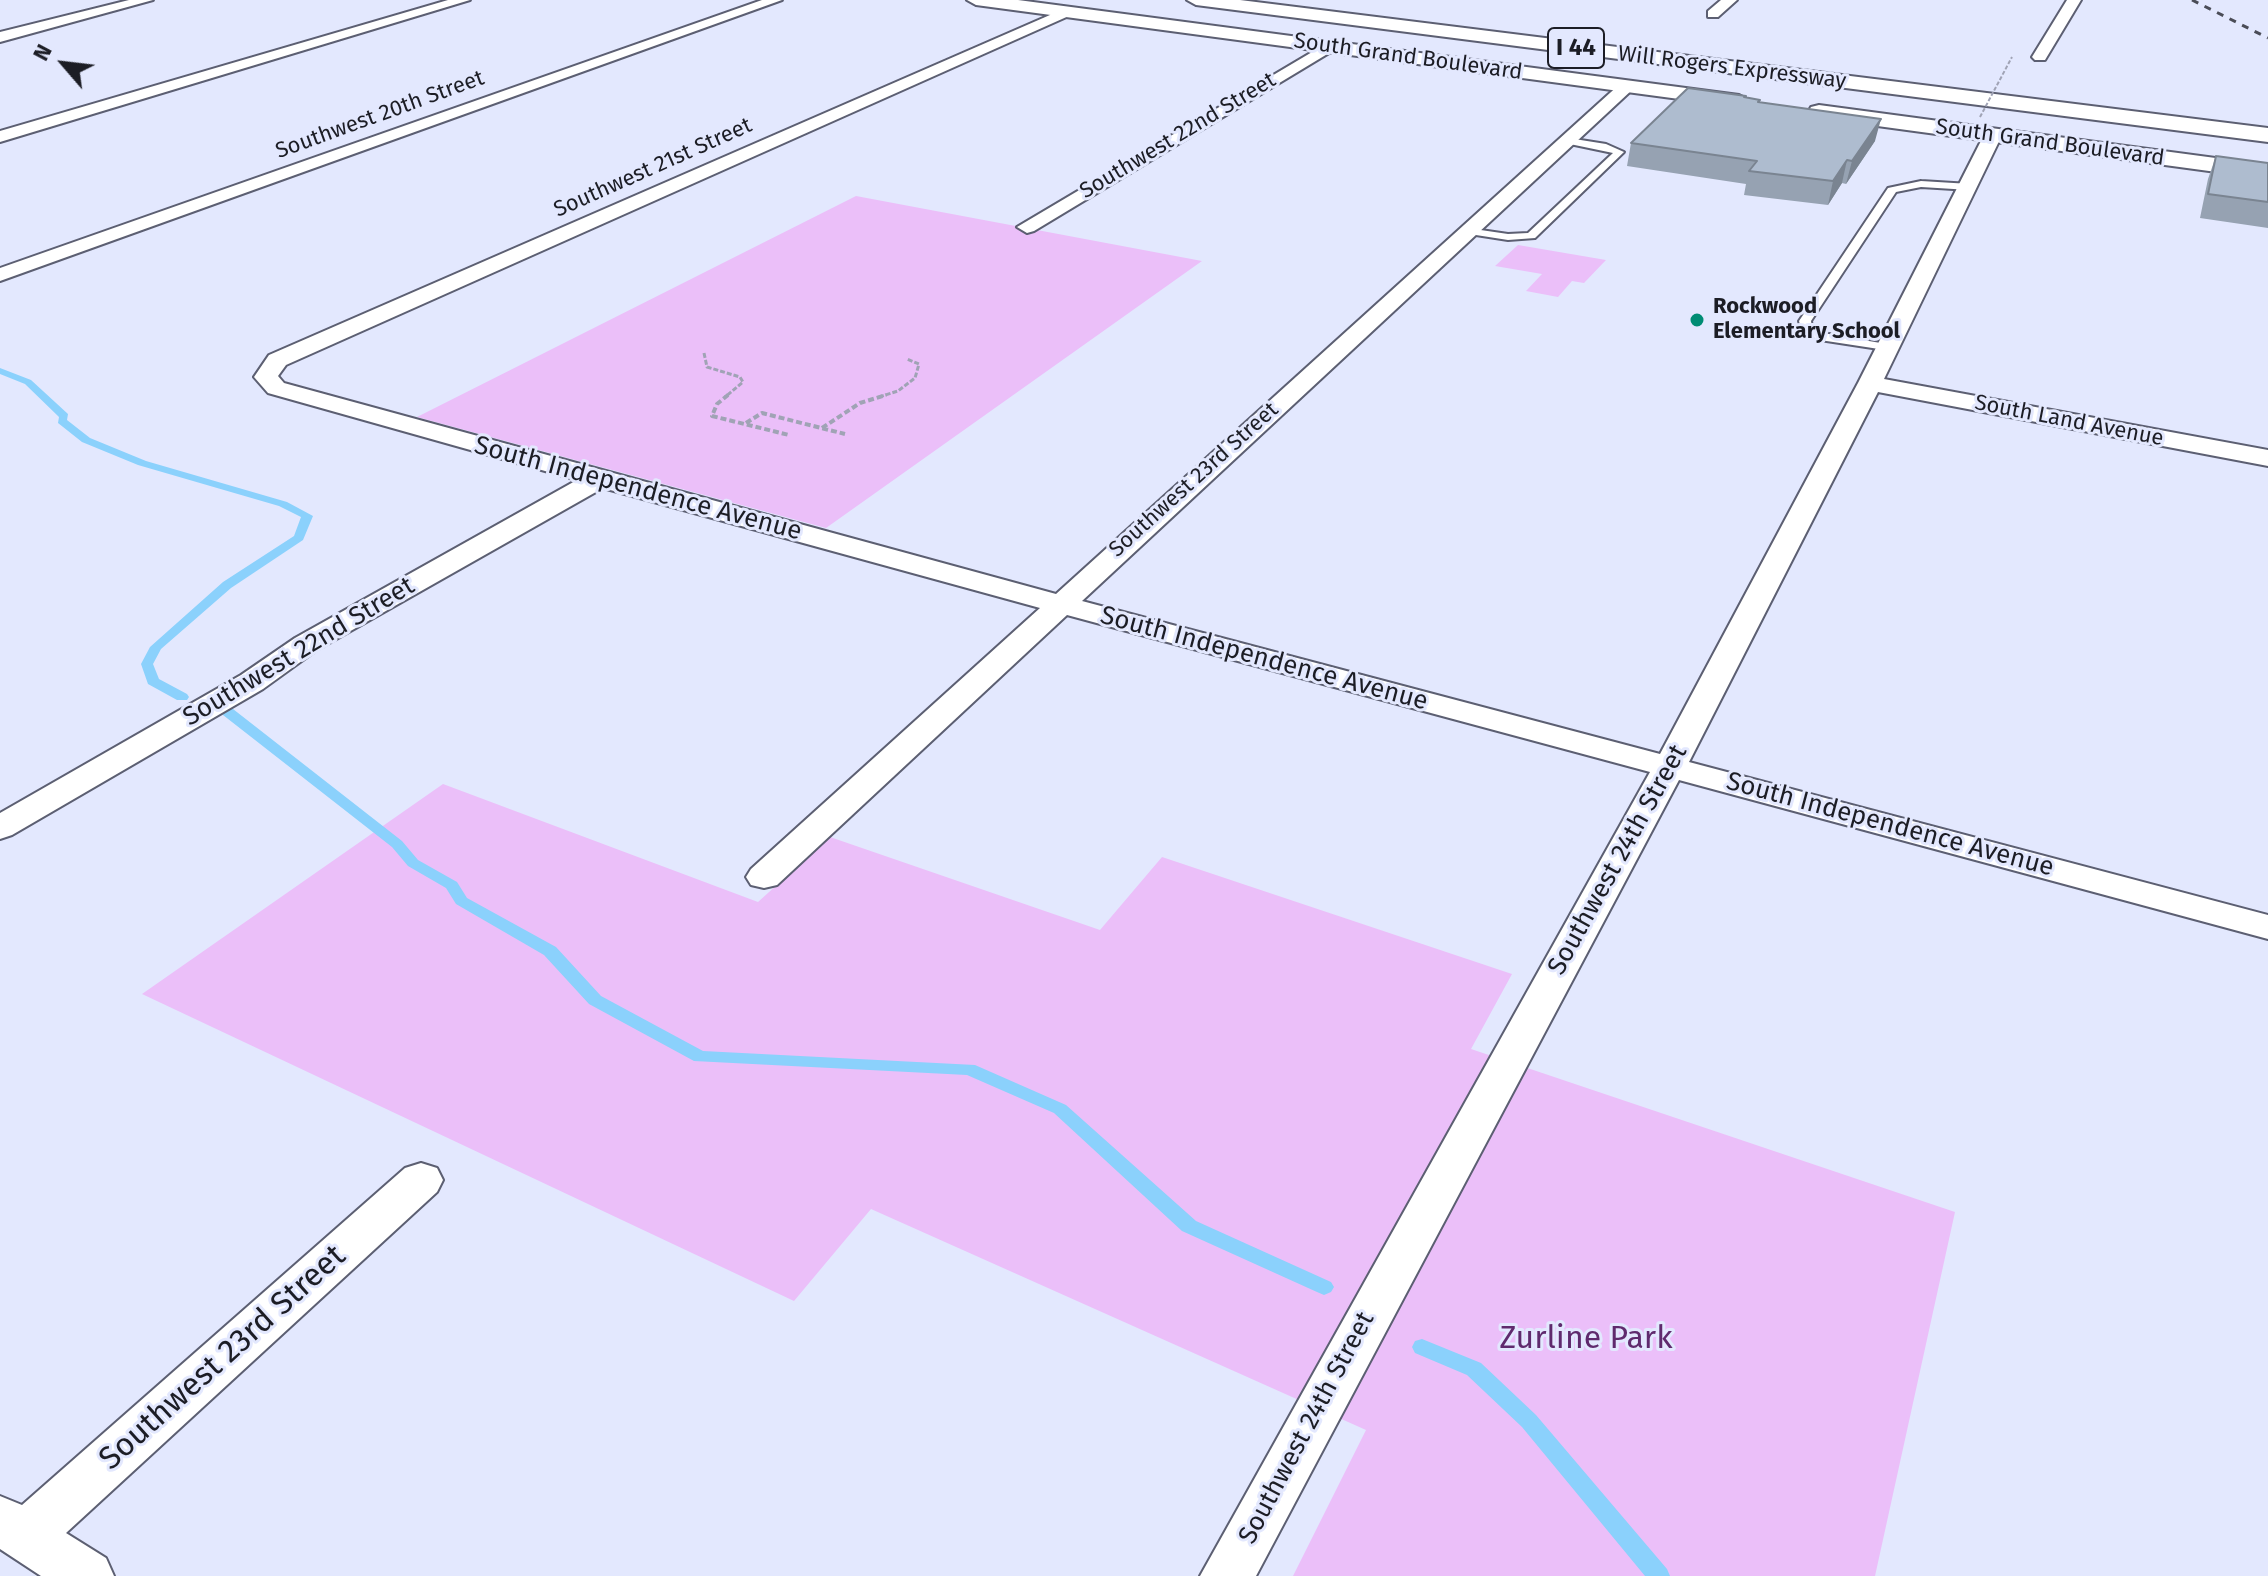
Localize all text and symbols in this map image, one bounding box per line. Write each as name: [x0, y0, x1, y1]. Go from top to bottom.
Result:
north arrow: [24, 24, 104, 104]
street label: South Grand Boulevard: [1292, 28, 1524, 86]
road number: I 44: [1548, 28, 1604, 68]
text: N: [27, 40, 58, 65]
street label: Will Rogers Expressway: [1616, 41, 1848, 95]
street label: Southwest 20th Street: [272, 65, 488, 165]
street label: Southwest 22nd Street: [1075, 67, 1281, 205]
street label: Southwest 21st Street: [550, 112, 756, 224]
street label: South Grand Boulevard: [1934, 114, 2166, 172]
place label: Rockwood Elementary School: [1713, 294, 1900, 346]
marker: Rockwood Elementary School: [1688, 311, 1706, 329]
street label: South Land Avenue: [1972, 390, 2166, 452]
street label: Southwest 23rd Street: [1104, 397, 1284, 563]
street label: South Independence Avenue: [471, 430, 805, 548]
street label: Southwest 22nd Street: [178, 571, 420, 733]
street label: South Independence Avenue: [1097, 600, 1431, 718]
street label: Southwest 24th Street: [1542, 739, 1694, 981]
street label: South Independence Avenue: [1723, 766, 2057, 884]
street label: Southwest 23rd Street: [92, 1237, 354, 1479]
street label: Southwest 24th Street: [1233, 1307, 1381, 1549]
park label: Zurline Park: [1499, 1320, 1673, 1358]

